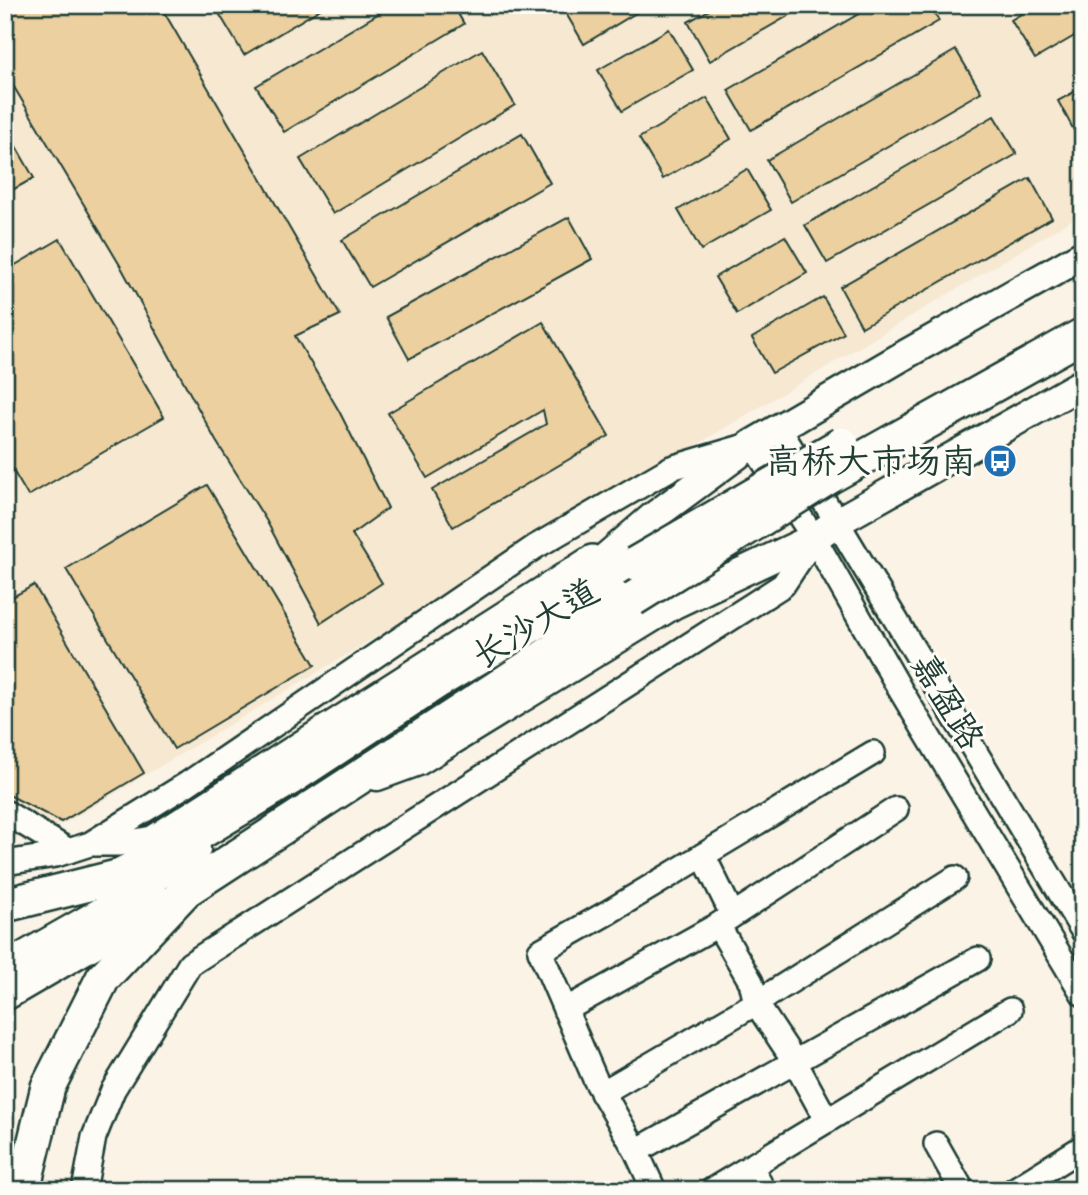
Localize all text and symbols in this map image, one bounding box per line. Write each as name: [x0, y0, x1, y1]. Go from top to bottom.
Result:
place label: 高桥大市场南: [766, 439, 976, 484]
bus stop icon: 高桥大市场南: [981, 442, 1019, 480]
street label: 长沙大道: [464, 568, 607, 679]
street label: 嘉盈路: [901, 645, 994, 758]

